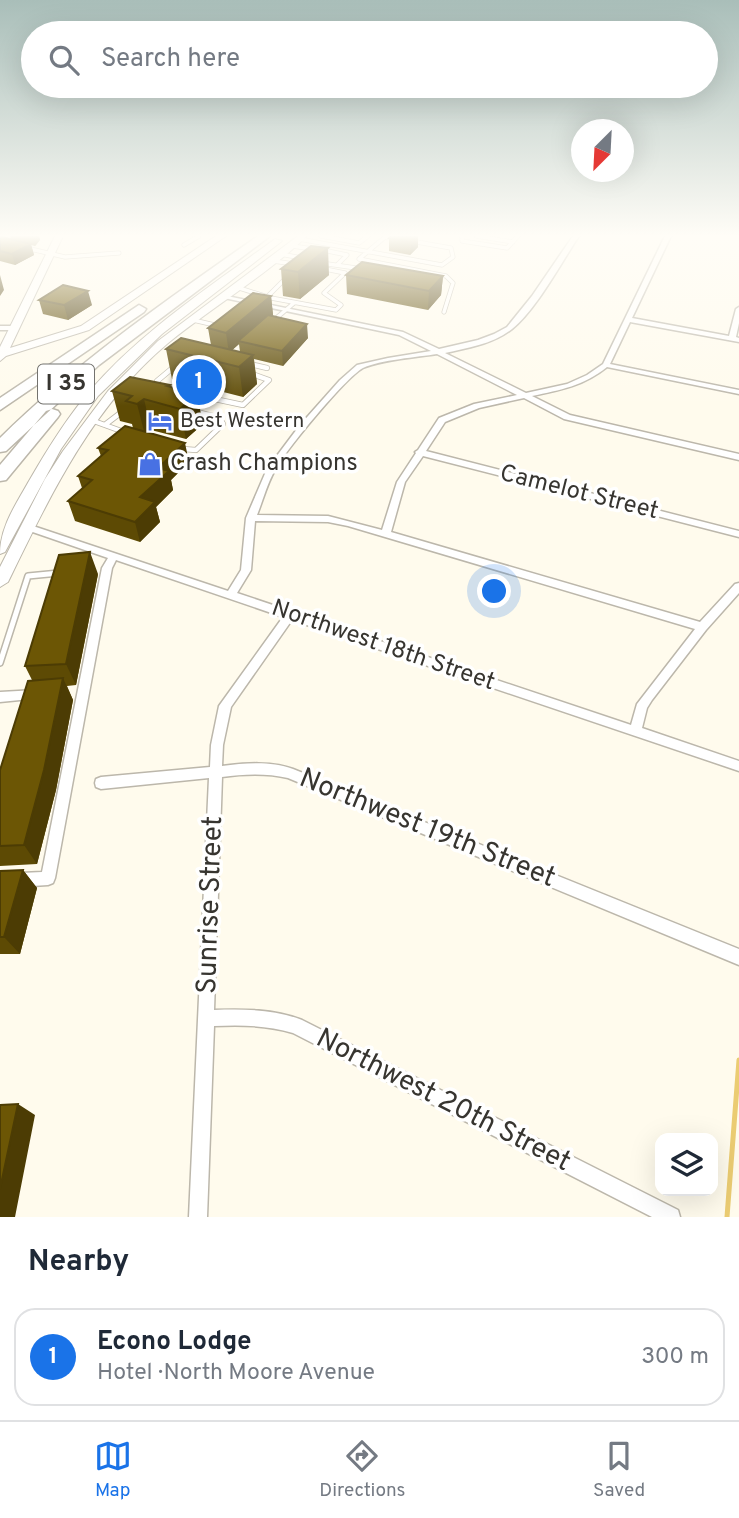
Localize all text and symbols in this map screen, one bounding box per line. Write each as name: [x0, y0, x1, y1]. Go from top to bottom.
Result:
search box: [21, 21, 718, 98]
icon: search: [45, 41, 83, 79]
text: Search here: [101, 43, 240, 76]
north arrow: [571, 119, 634, 182]
pin: 1: [176, 356, 222, 408]
road number: I 35: [38, 364, 94, 404]
hotel icon: Best Western: [146, 407, 174, 435]
place label: Best Western: [180, 408, 304, 435]
place label: Crash Champions: [170, 449, 358, 479]
shop icon: Crash Champions: [136, 450, 164, 478]
street label: Camelot Street: [497, 459, 661, 527]
your location: [477, 574, 511, 608]
street label: Northwest 18th Street: [267, 594, 499, 698]
street label: Northwest 19th Street: [294, 761, 560, 897]
street label: Sunrise Street: [190, 815, 232, 995]
street label: Northwest 20th Street: [310, 1021, 576, 1181]
map controls: [655, 1133, 718, 1196]
button: layers: [655, 1133, 718, 1196]
text: Nearby: [28, 1244, 129, 1281]
text: Econo Lodge: [97, 1326, 251, 1359]
text: 1: [48, 1343, 58, 1372]
text: 300 m: [641, 1343, 709, 1372]
text: Hotel · North Moore Avenue: [97, 1359, 375, 1388]
tab: Map: [94, 1437, 132, 1503]
tab: Directions: [319, 1437, 406, 1503]
tab: Saved: [593, 1437, 645, 1503]

